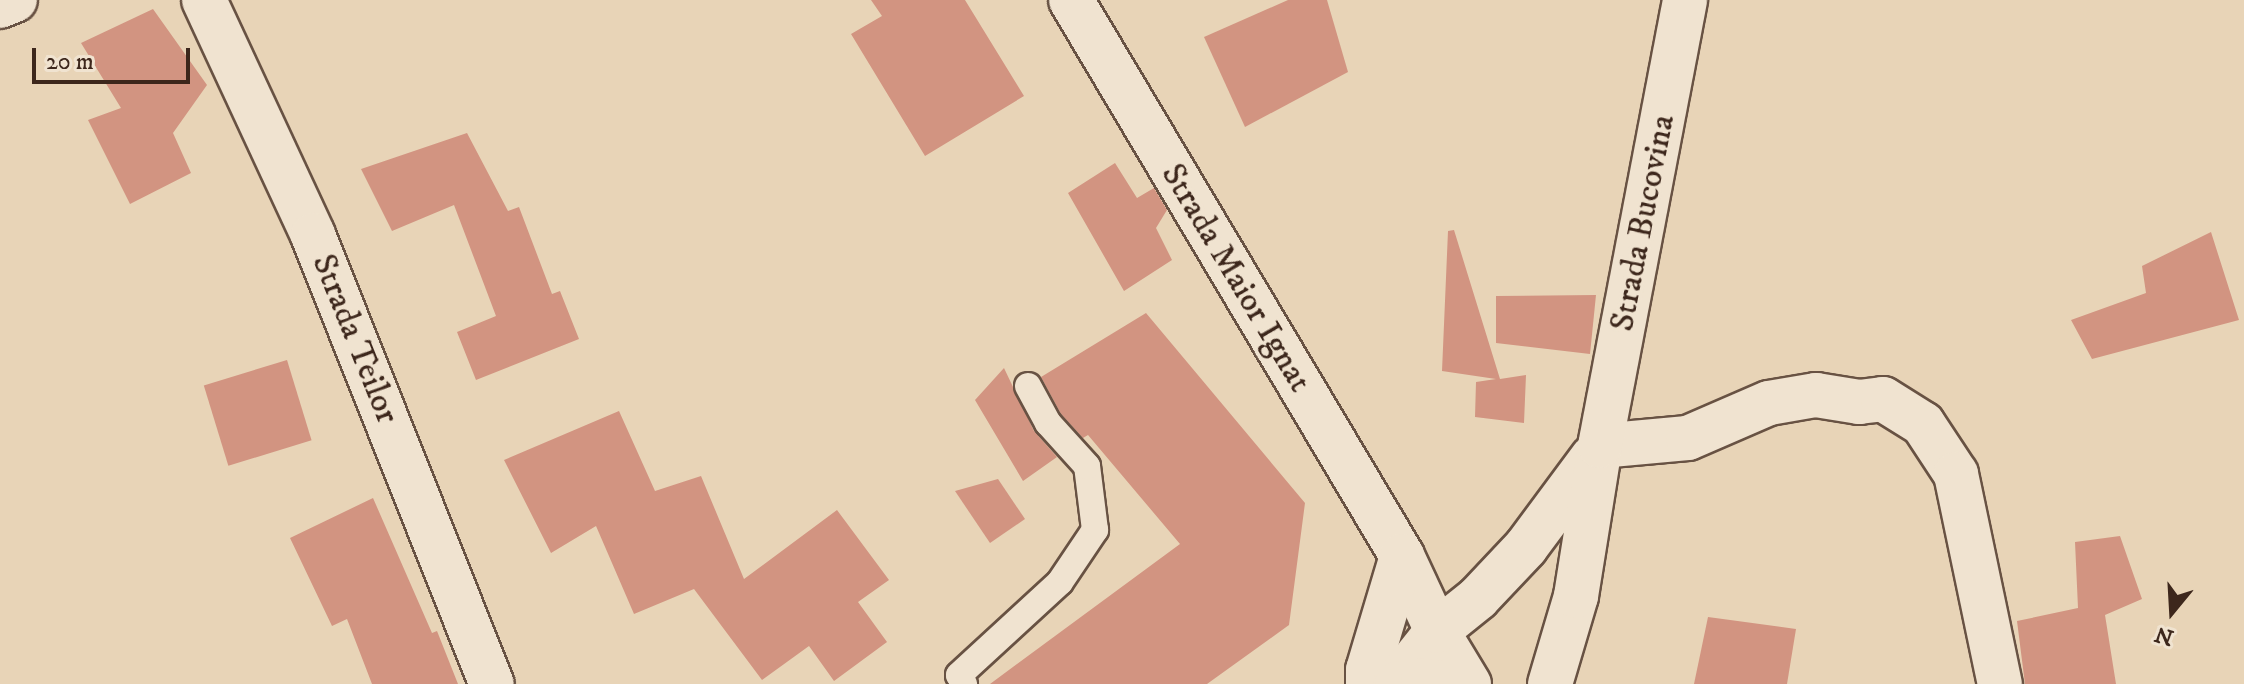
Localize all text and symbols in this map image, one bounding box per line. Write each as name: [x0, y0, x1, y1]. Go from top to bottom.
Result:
scale bar: [36, 32, 194, 82]
text: 20 m: [46, 47, 94, 77]
street label: Strada Bucovina: [1602, 111, 1684, 335]
street label: Strada Maior Ignat: [1152, 157, 1320, 399]
street label: Strada Teilor: [303, 248, 407, 430]
north arrow: [2132, 572, 2212, 652]
text: N: [2152, 620, 2177, 651]

